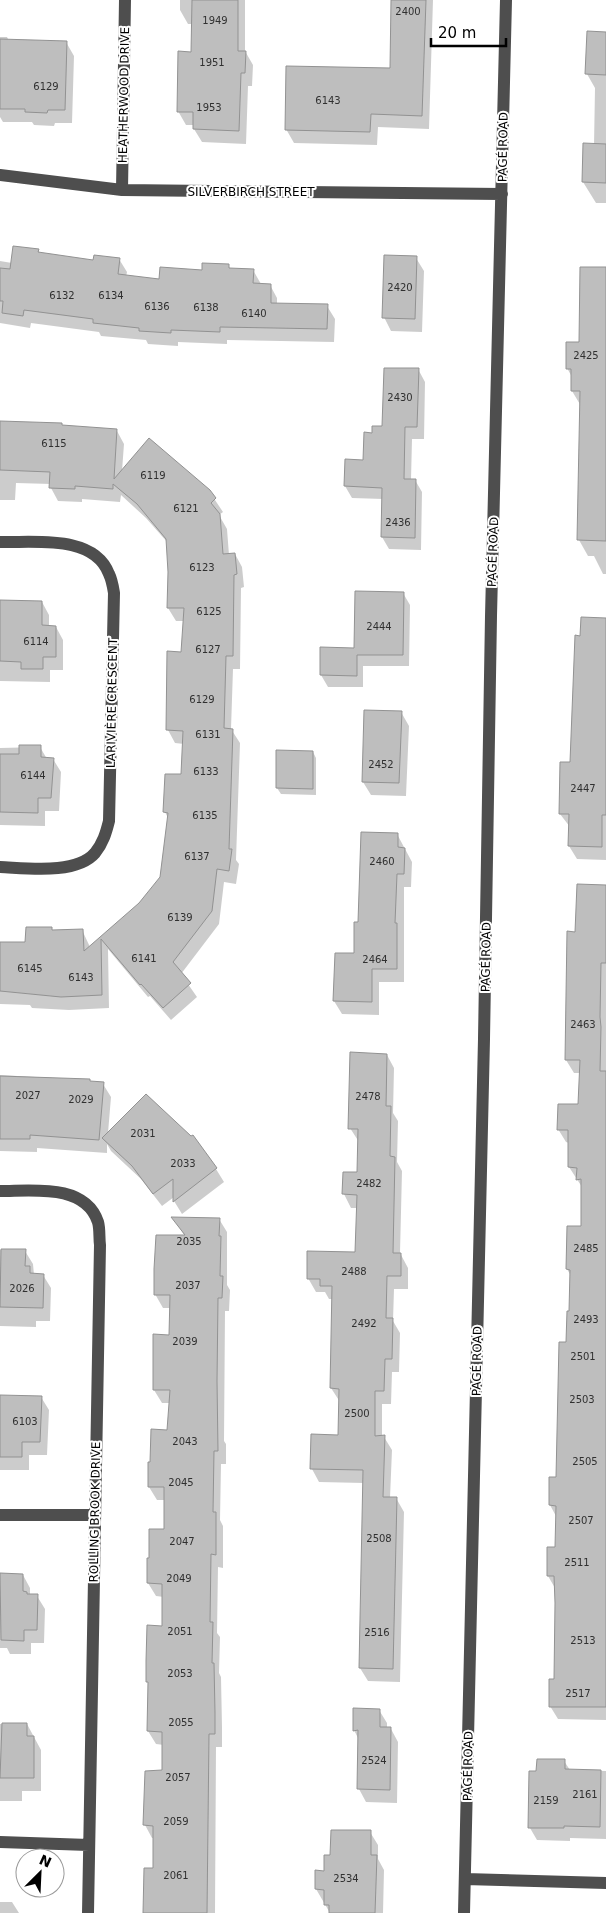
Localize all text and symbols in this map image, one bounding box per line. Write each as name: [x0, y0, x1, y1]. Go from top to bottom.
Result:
house number: 2400: [395, 6, 421, 17]
house number: 1949: [202, 15, 228, 26]
scale bar: [431, 15, 506, 47]
text: 20 m: [438, 24, 476, 42]
street label: HEATHERWOOD DRIVE: [116, 27, 132, 163]
house number: 1951: [199, 57, 225, 68]
house number: 6129: [33, 81, 59, 92]
house number: 6143: [315, 95, 341, 106]
house number: 1953: [196, 102, 222, 113]
street label: PAGÉ ROAD: [494, 112, 511, 182]
street label: SILVERBIRCH STREET: [187, 185, 315, 199]
house number: 2420: [387, 282, 413, 293]
house number: 6132: [49, 290, 75, 301]
house number: 6134: [98, 290, 124, 301]
house number: 6136: [144, 301, 170, 312]
house number: 6138: [193, 302, 219, 313]
house number: 6140: [241, 308, 267, 319]
house number: 2425: [573, 350, 599, 361]
house number: 2430: [387, 392, 413, 403]
house number: 6115: [41, 438, 67, 449]
house number: 6119: [140, 470, 166, 481]
house number: 6121: [173, 503, 199, 514]
house number: 2436: [385, 517, 411, 528]
street label: PAGÉ ROAD: [484, 517, 501, 587]
house number: 6123: [189, 562, 215, 573]
house number: 6125: [196, 606, 222, 617]
house number: 2444: [366, 621, 392, 632]
house number: 6114: [23, 636, 49, 647]
street label: LARIVIÈRE CRESCENT: [103, 637, 120, 768]
house number: 6127: [195, 644, 221, 655]
house number: 6129: [189, 694, 215, 705]
house number: 6131: [195, 729, 221, 740]
house number: 2452: [368, 759, 394, 770]
house number: 6133: [193, 766, 219, 777]
house number: 6144: [20, 770, 46, 781]
house number: 2447: [570, 783, 596, 794]
house number: 6135: [192, 810, 218, 821]
house number: 6137: [184, 851, 210, 862]
house number: 2460: [369, 856, 395, 867]
house number: 6139: [167, 912, 193, 923]
street label: PAGÉ ROAD: [477, 922, 494, 992]
house number: 6141: [131, 953, 157, 964]
house number: 2464: [362, 954, 388, 965]
house number: 6145: [17, 963, 43, 974]
house number: 6143: [68, 972, 94, 983]
house number: 2463: [570, 1019, 596, 1030]
house number: 2027: [15, 1090, 41, 1101]
house number: 2478: [355, 1091, 381, 1102]
house number: 2029: [68, 1094, 94, 1105]
house number: 2031: [130, 1128, 156, 1139]
house number: 2033: [170, 1158, 196, 1169]
house number: 2482: [356, 1178, 382, 1189]
house number: 2035: [176, 1236, 202, 1247]
house number: 2485: [573, 1243, 599, 1254]
house number: 2488: [341, 1266, 367, 1277]
house number: 2037: [175, 1280, 201, 1291]
house number: 2026: [9, 1283, 35, 1294]
house number: 2493: [573, 1314, 599, 1325]
house number: 2492: [351, 1318, 377, 1329]
street label: PAGÉ ROAD: [468, 1326, 485, 1396]
house number: 2039: [172, 1336, 198, 1347]
house number: 2501: [570, 1351, 596, 1362]
house number: 2503: [569, 1394, 595, 1405]
house number: 2500: [344, 1408, 370, 1419]
house number: 6103: [12, 1416, 38, 1427]
house number: 2043: [172, 1436, 198, 1447]
street label: ROLLING BROOK DRIVE: [87, 1441, 103, 1583]
house number: 2505: [572, 1456, 598, 1467]
house number: 2045: [168, 1477, 194, 1488]
house number: 2507: [568, 1515, 594, 1526]
house number: 2508: [366, 1533, 392, 1544]
house number: 2047: [169, 1536, 195, 1547]
house number: 2511: [564, 1557, 590, 1568]
house number: 2049: [166, 1573, 192, 1584]
house number: 2051: [167, 1626, 193, 1637]
house number: 2516: [364, 1627, 390, 1638]
house number: 2513: [570, 1635, 596, 1646]
house number: 2053: [167, 1668, 193, 1679]
house number: 2517: [565, 1688, 591, 1699]
house number: 2055: [168, 1717, 194, 1728]
street label: PAGÉ ROAD: [459, 1731, 476, 1801]
house number: 2524: [361, 1755, 387, 1766]
house number: 2057: [165, 1772, 191, 1783]
house number: 2161: [572, 1789, 598, 1800]
house number: 2159: [533, 1795, 559, 1806]
house number: 2059: [163, 1816, 189, 1827]
north arrow: [15, 1848, 65, 1898]
text: N: [37, 1851, 54, 1871]
house number: 2061: [163, 1870, 189, 1881]
house number: 2534: [333, 1873, 359, 1884]

